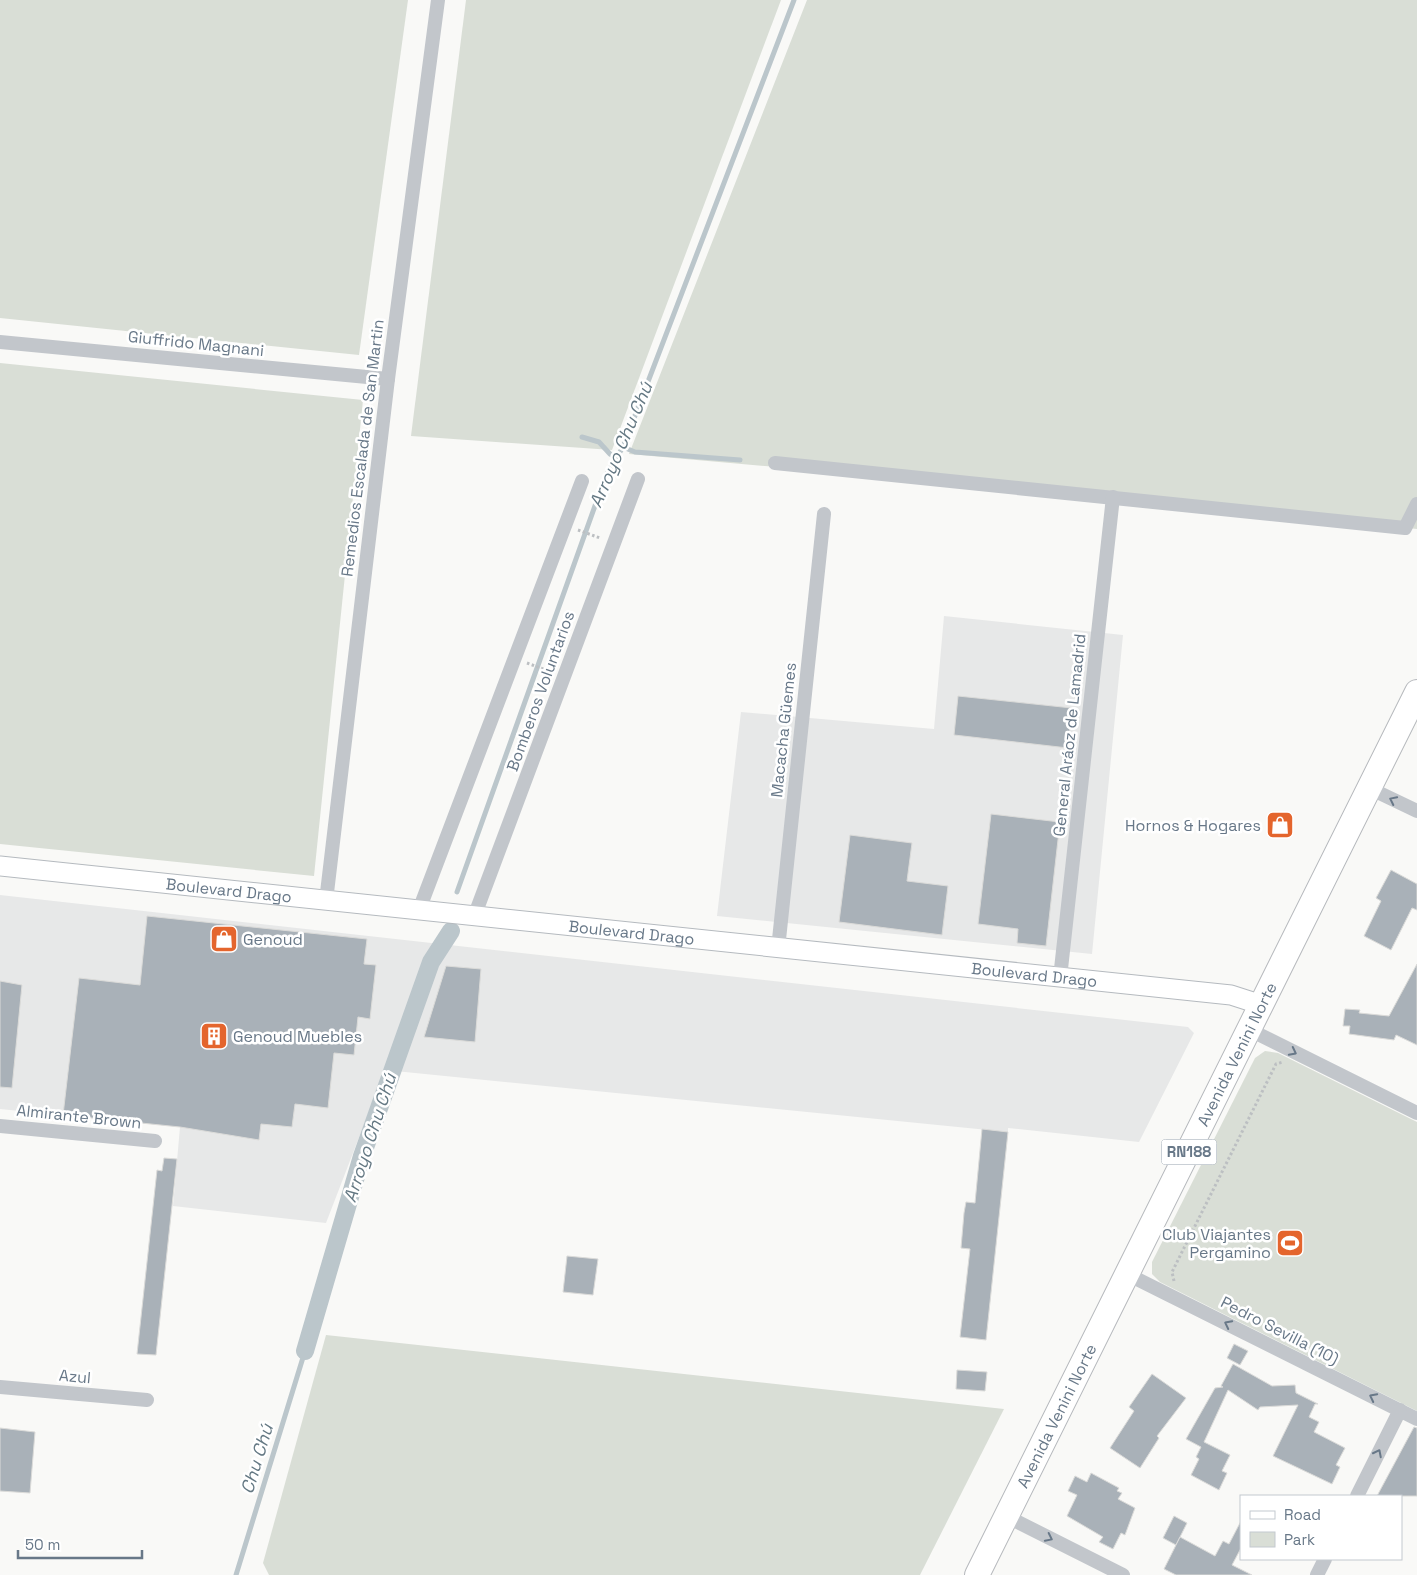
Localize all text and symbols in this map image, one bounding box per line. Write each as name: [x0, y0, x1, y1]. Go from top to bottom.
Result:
street label: Remedios Escalada de San Martin: [336, 318, 389, 578]
street label: Giuffrido Magnani: [127, 326, 265, 361]
water label: Arroyo Chu Chú: [584, 378, 658, 511]
street label: Bomberos Voluntarios: [502, 608, 579, 774]
street label: General Aráoz de Lamadrid: [1048, 632, 1091, 838]
street label: Macacha Güemes: [766, 662, 801, 799]
one-way arrow: [1389, 796, 1398, 806]
shop icon: Hornos & Hogares: [1265, 810, 1295, 840]
place label: Hornos & Hogares: [1125, 815, 1261, 836]
street label: Boulevard Drago: [165, 873, 293, 908]
street label: Boulevard Drago: [567, 916, 696, 950]
shop icon: Genoud: [209, 924, 239, 954]
place label: Genoud: [243, 929, 303, 950]
street label: Boulevard Drago: [970, 958, 1098, 992]
street label: Avenida Venini Norte: [1192, 979, 1282, 1130]
building icon: Genoud Muebles: [199, 1021, 229, 1051]
place label: Genoud Muebles: [233, 1026, 362, 1047]
one-way arrow: [1288, 1046, 1297, 1056]
water label: Arroyo Chu Chú: [338, 1070, 401, 1205]
street label: Almirante Brown: [15, 1099, 142, 1134]
road number: RN188: [1162, 1140, 1216, 1164]
place label: Club Viajantes Pergamino: [1162, 1224, 1271, 1263]
sports icon: Club Viajantes Pergamino: [1275, 1228, 1305, 1258]
street label: Pedro Sevilla (10): [1217, 1292, 1342, 1369]
one-way arrow: [1224, 1320, 1233, 1330]
street label: Avenida Venini Norte: [1012, 1340, 1102, 1491]
street label: Azul: [58, 1365, 92, 1388]
one-way arrow: [1370, 1393, 1379, 1403]
water label: Chu Chú: [235, 1420, 278, 1496]
one-way arrow: [1372, 1449, 1382, 1458]
legend: [1240, 1495, 1402, 1560]
text: Road: [1284, 1505, 1321, 1524]
scale bar: [18, 1528, 141, 1560]
text: Park: [1284, 1530, 1315, 1549]
one-way arrow: [1044, 1532, 1053, 1542]
text: 50 m: [25, 1535, 60, 1554]

